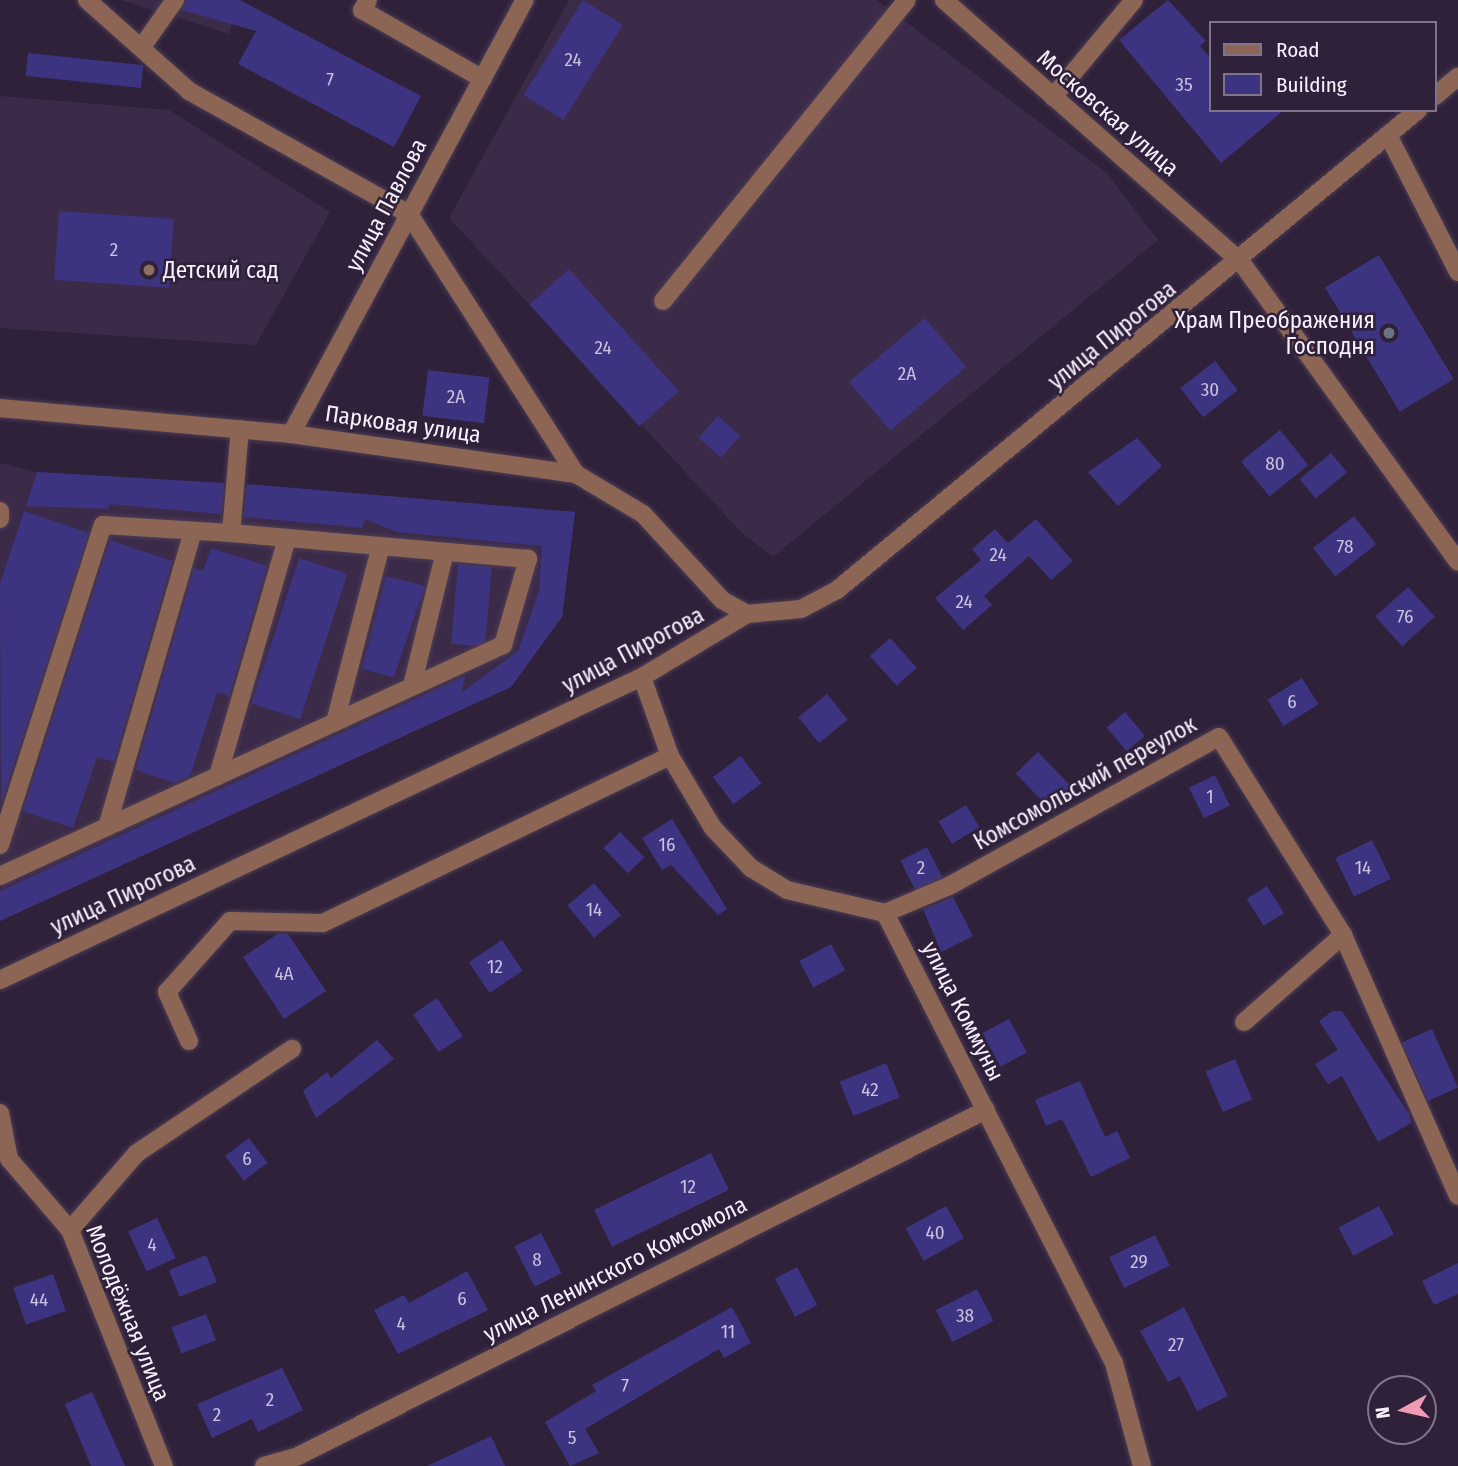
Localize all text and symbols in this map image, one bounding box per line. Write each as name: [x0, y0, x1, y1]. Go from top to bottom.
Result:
legend: [1210, 21, 1437, 112]
text: Road: [1276, 37, 1320, 63]
street label: Московская улица: [1032, 44, 1184, 182]
house number: 24: [564, 49, 582, 71]
house number: 7: [326, 69, 334, 91]
text: Building: [1276, 72, 1347, 98]
house number: 35: [1175, 74, 1193, 96]
street label: улица Павлова: [340, 134, 432, 276]
house number: 2: [110, 239, 118, 261]
place label: Детский сад: [163, 256, 279, 284]
marker: Детский сад: [141, 262, 157, 278]
street label: улица Пирогова: [1042, 275, 1182, 395]
place label: Храм Преображения Господня: [1174, 306, 1375, 360]
marker: Храм Преображения Господня: [1381, 325, 1397, 341]
house number: 24: [594, 337, 612, 359]
house number: 2А: [898, 363, 916, 385]
house number: 30: [1201, 379, 1219, 401]
house number: 2А: [447, 386, 465, 408]
street label: Парковая улица: [323, 399, 483, 449]
house number: 80: [1265, 453, 1285, 475]
house number: 78: [1337, 536, 1353, 558]
house number: 24: [989, 544, 1007, 566]
house number: 24: [955, 591, 973, 613]
street label: улица Пирогова: [557, 601, 709, 699]
house number: 76: [1397, 606, 1413, 628]
house number: 6: [1287, 691, 1297, 713]
street label: Комсомольский переулок: [969, 710, 1201, 856]
house number: 1: [1206, 786, 1214, 808]
house number: 16: [659, 834, 675, 856]
street label: улица Пирогова: [46, 849, 200, 941]
house number: 2: [917, 857, 925, 879]
house number: 14: [1355, 857, 1371, 879]
house number: 14: [586, 899, 602, 921]
street label: улица Коммуны: [916, 937, 1010, 1085]
house number: 12: [487, 956, 503, 978]
house number: 4А: [274, 963, 294, 985]
house number: 42: [861, 1079, 879, 1101]
house number: 6: [242, 1148, 252, 1170]
house number: 12: [680, 1176, 696, 1198]
street label: улица Ленинского Комсомола: [479, 1191, 751, 1347]
street label: Молодёжная улица: [80, 1221, 176, 1405]
house number: 40: [925, 1222, 945, 1244]
house number: 4: [147, 1234, 157, 1256]
house number: 8: [532, 1249, 542, 1271]
house number: 29: [1130, 1251, 1148, 1273]
house number: 6: [457, 1288, 467, 1310]
house number: 44: [30, 1289, 48, 1311]
house number: 38: [956, 1305, 974, 1327]
house number: 4: [396, 1313, 406, 1335]
house number: 11: [721, 1321, 735, 1343]
house number: 27: [1168, 1334, 1184, 1356]
house number: 7: [621, 1375, 629, 1397]
north arrow: [1367, 1375, 1437, 1445]
house number: 2: [266, 1389, 274, 1411]
house number: 2: [213, 1404, 221, 1426]
text: N: [1371, 1405, 1395, 1420]
house number: 5: [568, 1427, 576, 1449]

